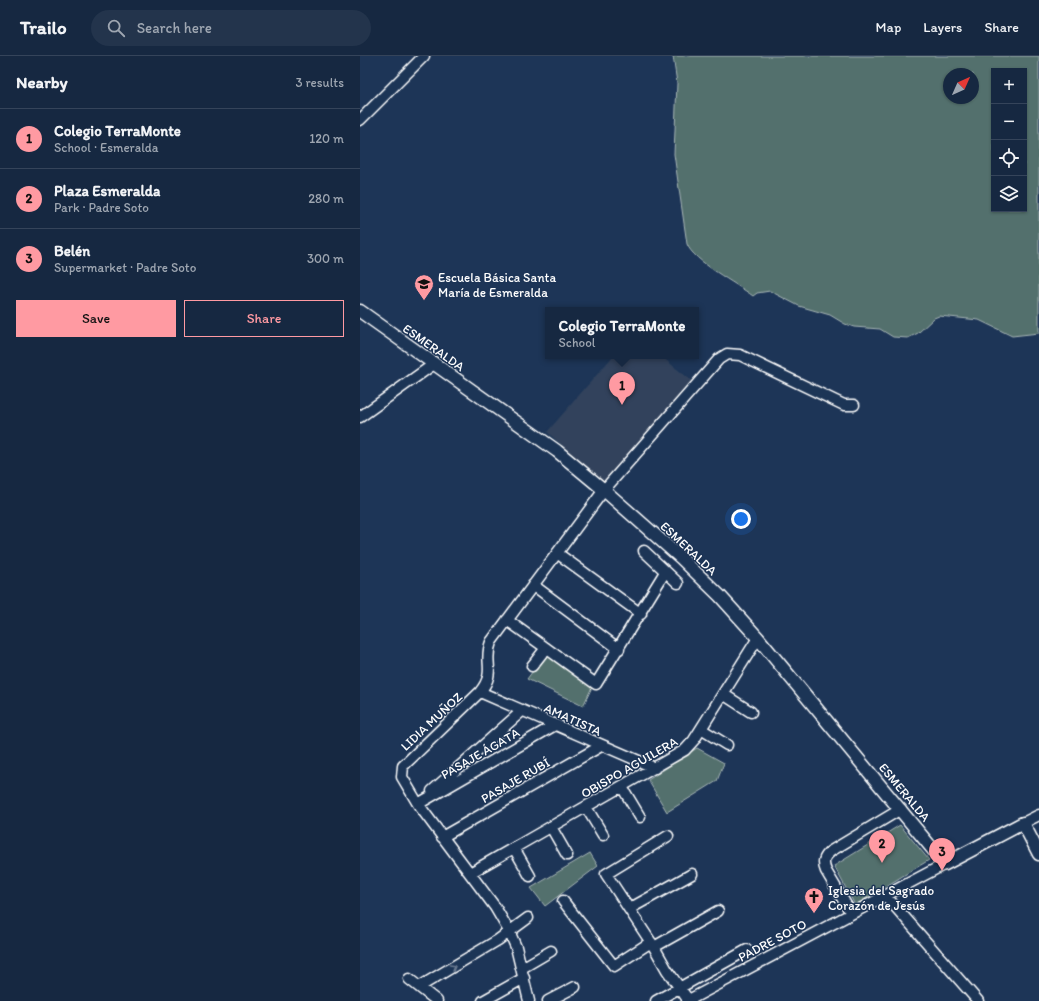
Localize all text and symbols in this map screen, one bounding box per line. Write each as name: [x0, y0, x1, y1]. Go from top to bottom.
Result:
search box: [91, 10, 371, 46]
text: Trailo: [20, 16, 67, 39]
icon: search: [105, 17, 127, 39]
text: Search here: [137, 19, 212, 37]
text: Map: [876, 19, 901, 36]
text: Layers: [923, 19, 962, 36]
text: Share: [984, 19, 1019, 36]
north arrow: [943, 68, 979, 104]
map controls: [991, 68, 1027, 212]
button: +: [991, 68, 1027, 104]
text: Nearby: [16, 72, 68, 92]
text: 3 results: [295, 75, 344, 90]
button: −: [991, 104, 1027, 140]
text: Colegio TerraMonte: [54, 122, 181, 140]
text: 1: [26, 131, 32, 146]
text: 120 m: [309, 131, 344, 146]
text: School · Esmeralda: [54, 140, 159, 155]
button: locate: [991, 140, 1027, 176]
button: layers: [991, 176, 1027, 212]
text: Plaza Esmeralda: [54, 182, 160, 200]
text: 2: [26, 191, 32, 206]
text: 280 m: [308, 191, 344, 206]
text: Park · Padre Soto: [54, 200, 149, 215]
text: Belén: [54, 242, 90, 260]
text: 3: [25, 251, 33, 266]
text: 300 m: [307, 251, 344, 266]
text: Supermarket · Padre Soto: [54, 260, 196, 275]
place label: Escuela Básica Santa María de Esmeralda: [438, 270, 556, 300]
school or university icon: Escuela Básica Santa María de Esmeralda: [413, 273, 435, 301]
button: Save: [16, 300, 176, 337]
button: Share: [184, 300, 344, 337]
popup: [545, 307, 699, 359]
text: Colegio TerraMonte: [559, 317, 685, 335]
street label: ESMERALDA: [400, 321, 468, 375]
text: School: [559, 335, 596, 350]
pin: 1: [609, 372, 635, 405]
your location: [731, 509, 751, 529]
street label: ESMERALDA: [657, 518, 720, 579]
street label: LIDIA MUÑOZ: [397, 689, 466, 754]
street label: AMATISTA: [542, 700, 604, 739]
street label: PASAJE ÁGATA: [438, 724, 523, 782]
street label: OBISPO AGUILERA: [578, 733, 681, 801]
street label: PASAJE RUBÍ: [478, 755, 552, 806]
street label: ESMERALDA: [876, 760, 934, 825]
pin: 2: [869, 830, 895, 863]
pin: 3: [929, 838, 955, 871]
place label: Iglesia del Sagrado Corazón de Jesús: [828, 883, 934, 913]
church icon: Iglesia del Sagrado Corazón de Jesús: [803, 886, 825, 914]
street label: PADRE SOTO: [736, 916, 809, 965]
one-way arrow: [449, 964, 456, 971]

